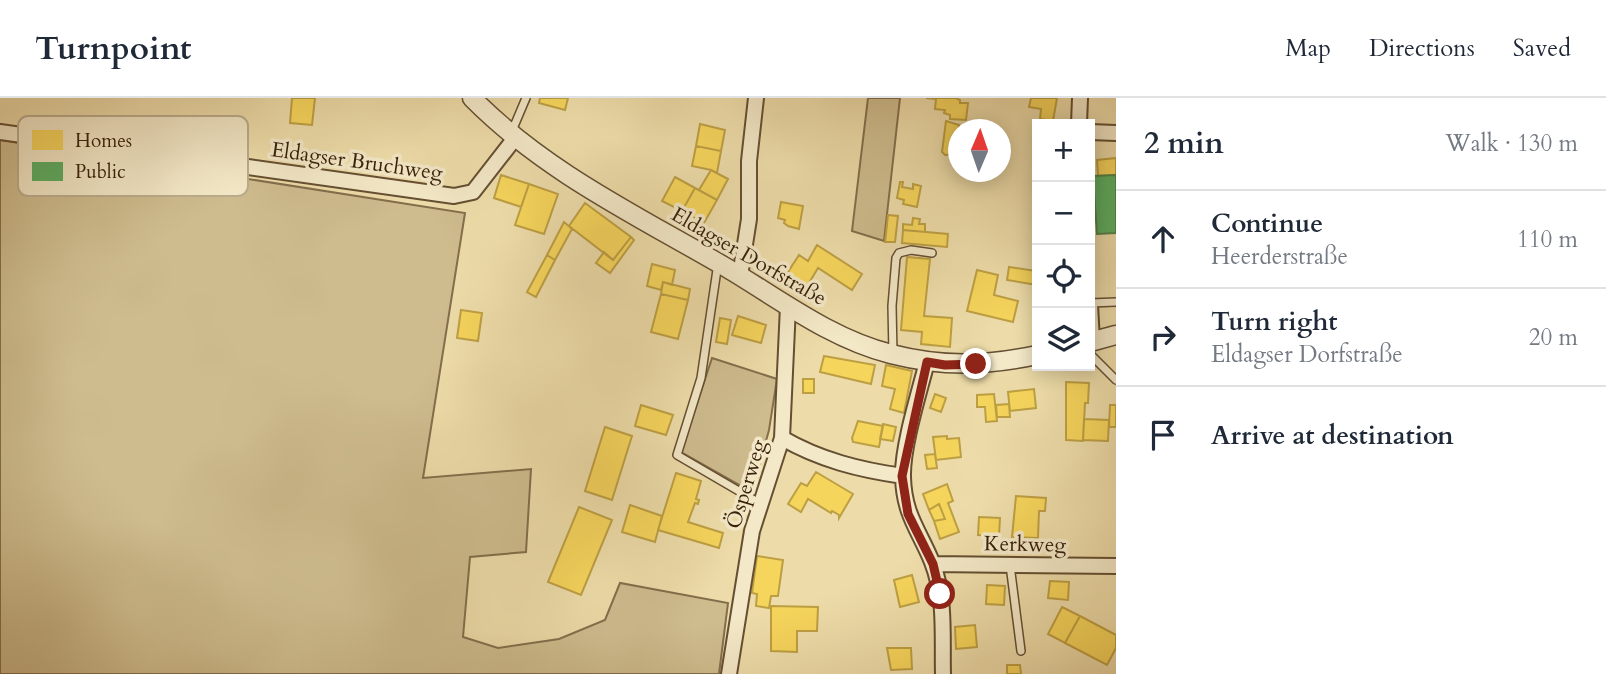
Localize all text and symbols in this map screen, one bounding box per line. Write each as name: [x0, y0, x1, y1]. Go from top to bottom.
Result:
text: Turnpoint: [35, 26, 191, 71]
text: Map: [1285, 32, 1331, 65]
text: Directions: [1369, 32, 1475, 65]
text: Saved: [1513, 32, 1571, 65]
legend: [18, 116, 248, 196]
north arrow: [948, 119, 1011, 182]
map controls: [1032, 119, 1095, 371]
button: +: [1032, 119, 1095, 182]
text: 2 min: [1144, 123, 1224, 164]
text: Homes: [75, 128, 132, 154]
text: Walk · 130 m: [1445, 128, 1578, 159]
street label: Eldagser Bruchweg: [269, 135, 445, 188]
text: Public: [75, 159, 126, 185]
button: −: [1032, 182, 1095, 245]
street label: Eldagser Dorfstraße: [666, 200, 832, 313]
text: Continue: [1211, 206, 1323, 241]
icon: ahead: [1144, 220, 1182, 258]
text: 110 m: [1517, 224, 1578, 255]
text: Heerderstraße: [1211, 241, 1348, 272]
button: locate: [1032, 245, 1095, 308]
text: Turn right: [1211, 304, 1338, 339]
button: layers: [1032, 308, 1095, 371]
icon: right: [1144, 318, 1182, 356]
text: 20 m: [1529, 322, 1578, 353]
text: Eldagser Dorfstraße: [1211, 339, 1403, 370]
route end: [960, 348, 991, 379]
icon: arrive: [1144, 416, 1182, 454]
text: Arrive at destination: [1211, 418, 1454, 453]
street label: Ösperweg: [719, 436, 774, 532]
street label: Kerkweg: [984, 529, 1067, 560]
route start: [924, 578, 955, 609]

